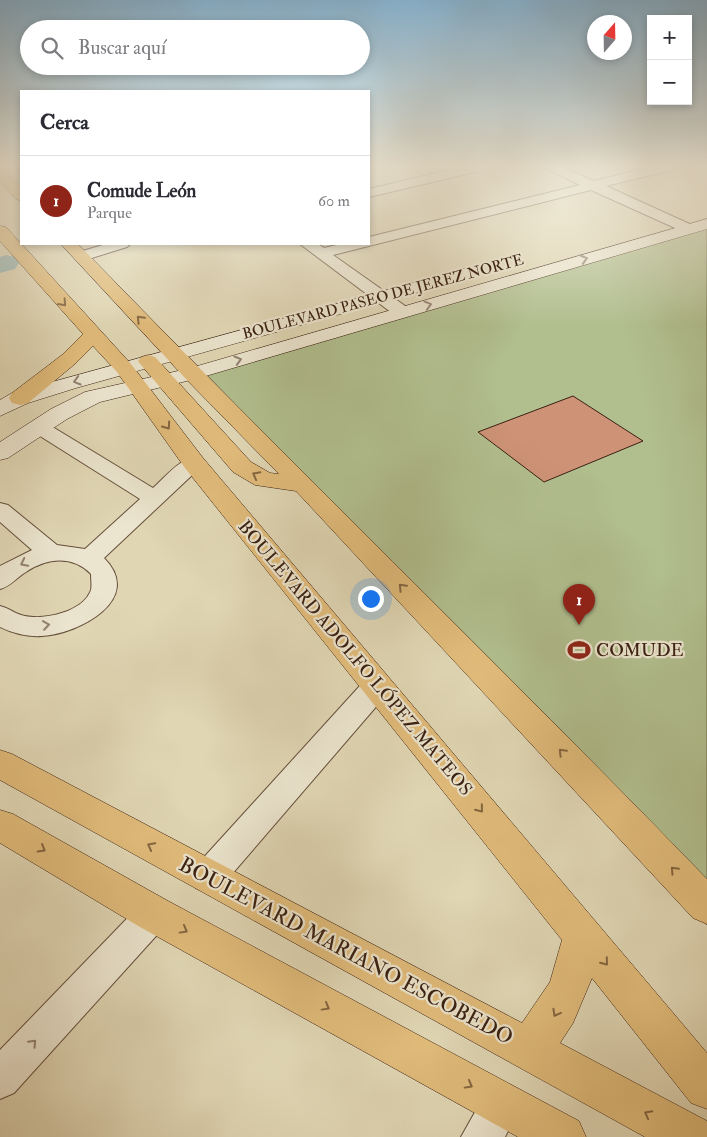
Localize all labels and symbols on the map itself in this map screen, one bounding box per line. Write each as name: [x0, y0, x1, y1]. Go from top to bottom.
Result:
north arrow: [587, 15, 632, 60]
street label: BOULEVARD PASEO DE JEREZ NORTE: [240, 250, 526, 345]
one-way arrow: [580, 255, 588, 265]
one-way arrow: [58, 297, 67, 306]
one-way arrow: [423, 300, 432, 310]
one-way arrow: [137, 316, 146, 325]
one-way arrow: [234, 356, 242, 366]
one-way arrow: [72, 375, 81, 386]
one-way arrow: [161, 420, 170, 430]
one-way arrow: [252, 472, 261, 482]
street label: BOULEVARD ADOLFO LÓPEZ MATEOS: [233, 515, 477, 801]
one-way arrow: [20, 557, 29, 567]
one-way arrow: [399, 584, 408, 593]
pin: 1: [563, 584, 595, 625]
your location: [358, 586, 384, 612]
one-way arrow: [42, 621, 50, 631]
sports icon: COMUDE: [566, 637, 592, 663]
place label: COMUDE: [596, 639, 684, 662]
one-way arrow: [559, 749, 568, 758]
one-way arrow: [475, 804, 484, 813]
one-way arrow: [147, 842, 156, 852]
one-way arrow: [37, 843, 46, 853]
street label: BOULEVARD MARIANO ESCOBEDO: [174, 851, 518, 1051]
one-way arrow: [671, 867, 680, 876]
one-way arrow: [178, 923, 187, 933]
one-way arrow: [600, 956, 608, 965]
one-way arrow: [321, 1001, 330, 1011]
one-way arrow: [552, 1008, 562, 1017]
one-way arrow: [27, 1040, 36, 1049]
one-way arrow: [464, 1079, 473, 1089]
one-way arrow: [645, 1110, 654, 1120]

